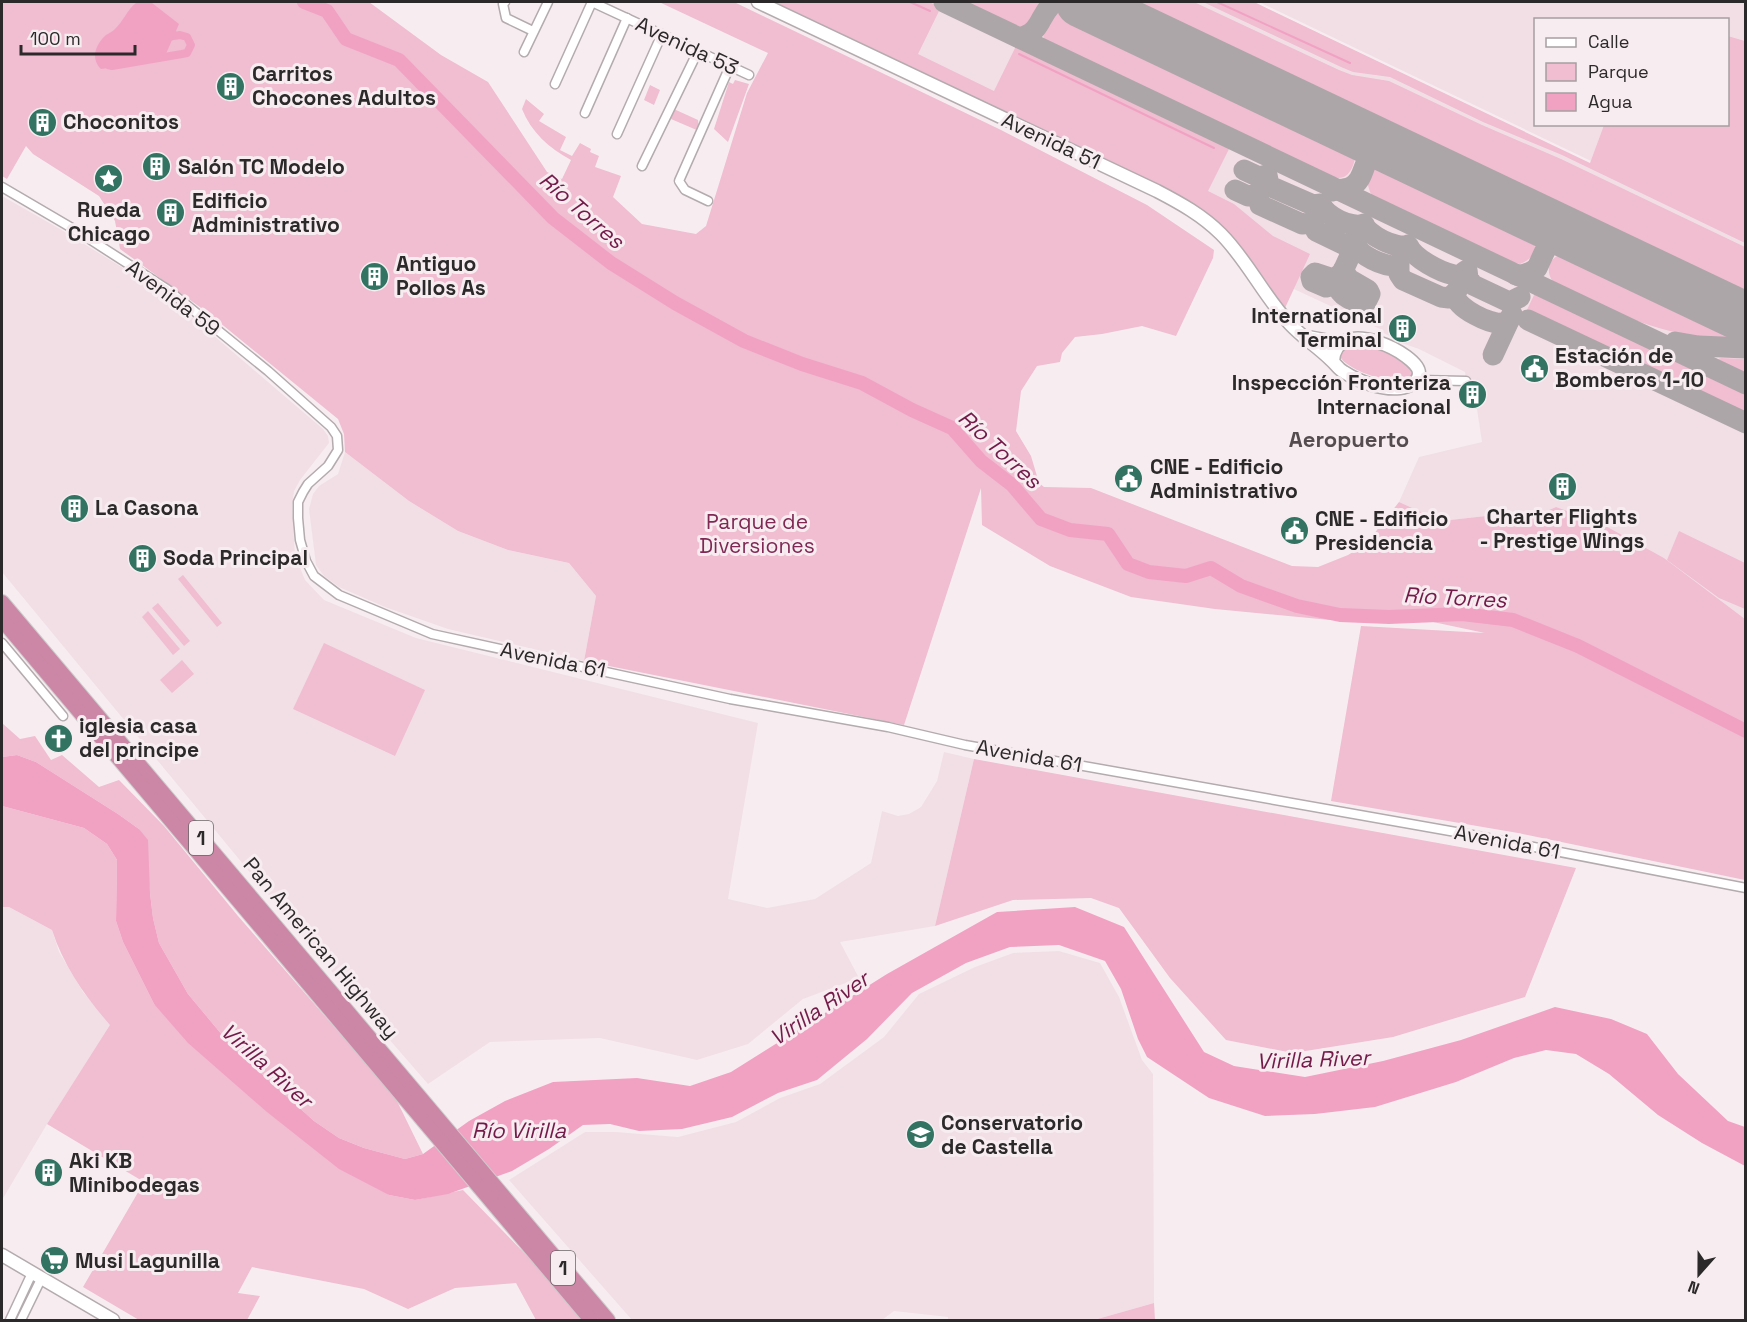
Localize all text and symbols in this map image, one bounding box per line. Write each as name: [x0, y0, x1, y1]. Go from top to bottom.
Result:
street label: Avenida 53: [631, 10, 743, 81]
scale bar: [21, 18, 135, 56]
legend: [1534, 18, 1729, 126]
text: 100 m: [30, 27, 81, 50]
text: Calle: [1588, 30, 1629, 53]
place label: Carritos Chocones Adultos: [252, 60, 436, 111]
text: Parque: [1588, 60, 1649, 83]
building icon: Carritos Chocones Adultos: [215, 70, 247, 102]
text: Agua: [1588, 90, 1632, 113]
building icon: Choconitos: [26, 106, 58, 138]
street label: Avenida 51: [997, 106, 1105, 175]
place label: Choconitos: [63, 108, 179, 135]
building icon: Salón TC Modelo: [141, 151, 173, 183]
place label: Salón TC Modelo: [178, 153, 345, 180]
place icon: Rueda Chicago: [93, 163, 125, 195]
water label: Río Torres: [534, 166, 631, 255]
place label: Edificio Administrativo: [192, 187, 340, 238]
place label: Rueda Chicago: [68, 196, 150, 247]
building icon: Edificio Administrativo: [155, 197, 187, 229]
place label: Antiguo Pollos As: [396, 250, 486, 301]
street label: Avenida 59: [121, 254, 226, 342]
building icon: Antiguo Pollos As: [359, 260, 391, 292]
place label: International Terminal: [1251, 302, 1382, 353]
building icon: International Terminal: [1387, 312, 1419, 344]
place label: Estación de Bomberos 1-10: [1555, 342, 1704, 393]
public building icon: Estación de Bomberos 1-10: [1518, 352, 1550, 384]
place label: Inspección Fronteriza Internacional: [1232, 369, 1451, 420]
building icon: Inspección Fronteriza Internacional: [1456, 379, 1488, 411]
water label: Río Torres: [953, 404, 1048, 495]
district label: Aeropuerto: [1289, 425, 1409, 453]
place label: CNE - Edificio Administrativo: [1150, 453, 1298, 504]
public building icon: CNE - Edificio Administrativo: [1113, 463, 1145, 495]
building icon: Charter Flights - Prestige Wings: [1546, 470, 1578, 502]
building icon: La Casona: [58, 492, 90, 524]
place label: La Casona: [95, 494, 198, 521]
place label: Charter Flights - Prestige Wings: [1479, 503, 1645, 554]
place label: CNE - Edificio Presidencia: [1315, 505, 1448, 556]
park label: Parque de Diversiones: [699, 508, 815, 559]
public building icon: CNE - Edificio Presidencia: [1278, 515, 1310, 547]
building icon: Soda Principal: [126, 542, 158, 574]
place label: Soda Principal: [163, 544, 308, 571]
water label: Río Torres: [1403, 580, 1509, 614]
street label: Avenida 61: [498, 635, 608, 684]
place label: iglesia casa del principe: [79, 712, 199, 763]
church icon: iglesia casa del principe: [42, 722, 74, 754]
street label: Avenida 61: [974, 733, 1084, 778]
street label: Avenida 61: [1452, 818, 1562, 865]
road number: 1: [189, 821, 213, 855]
street label: Pan American Highway: [238, 851, 405, 1044]
water label: Virilla River: [764, 963, 876, 1051]
water label: Virilla River: [215, 1017, 321, 1115]
water label: Virilla River: [1256, 1043, 1373, 1075]
place label: Conservatorio de Castella: [941, 1109, 1083, 1160]
water label: Río Virilla: [472, 1116, 567, 1144]
school or university icon: Conservatorio de Castella: [904, 1119, 936, 1151]
place label: Aki KB Minibodegas: [69, 1147, 200, 1198]
building icon: Aki KB Minibodegas: [32, 1157, 64, 1189]
north arrow: [1669, 1244, 1729, 1304]
supermarket icon: Musi Lagunilla: [38, 1245, 70, 1277]
place label: Musi Lagunilla: [75, 1247, 220, 1274]
road number: 1: [551, 1251, 575, 1285]
text: N: [1685, 1276, 1703, 1299]

